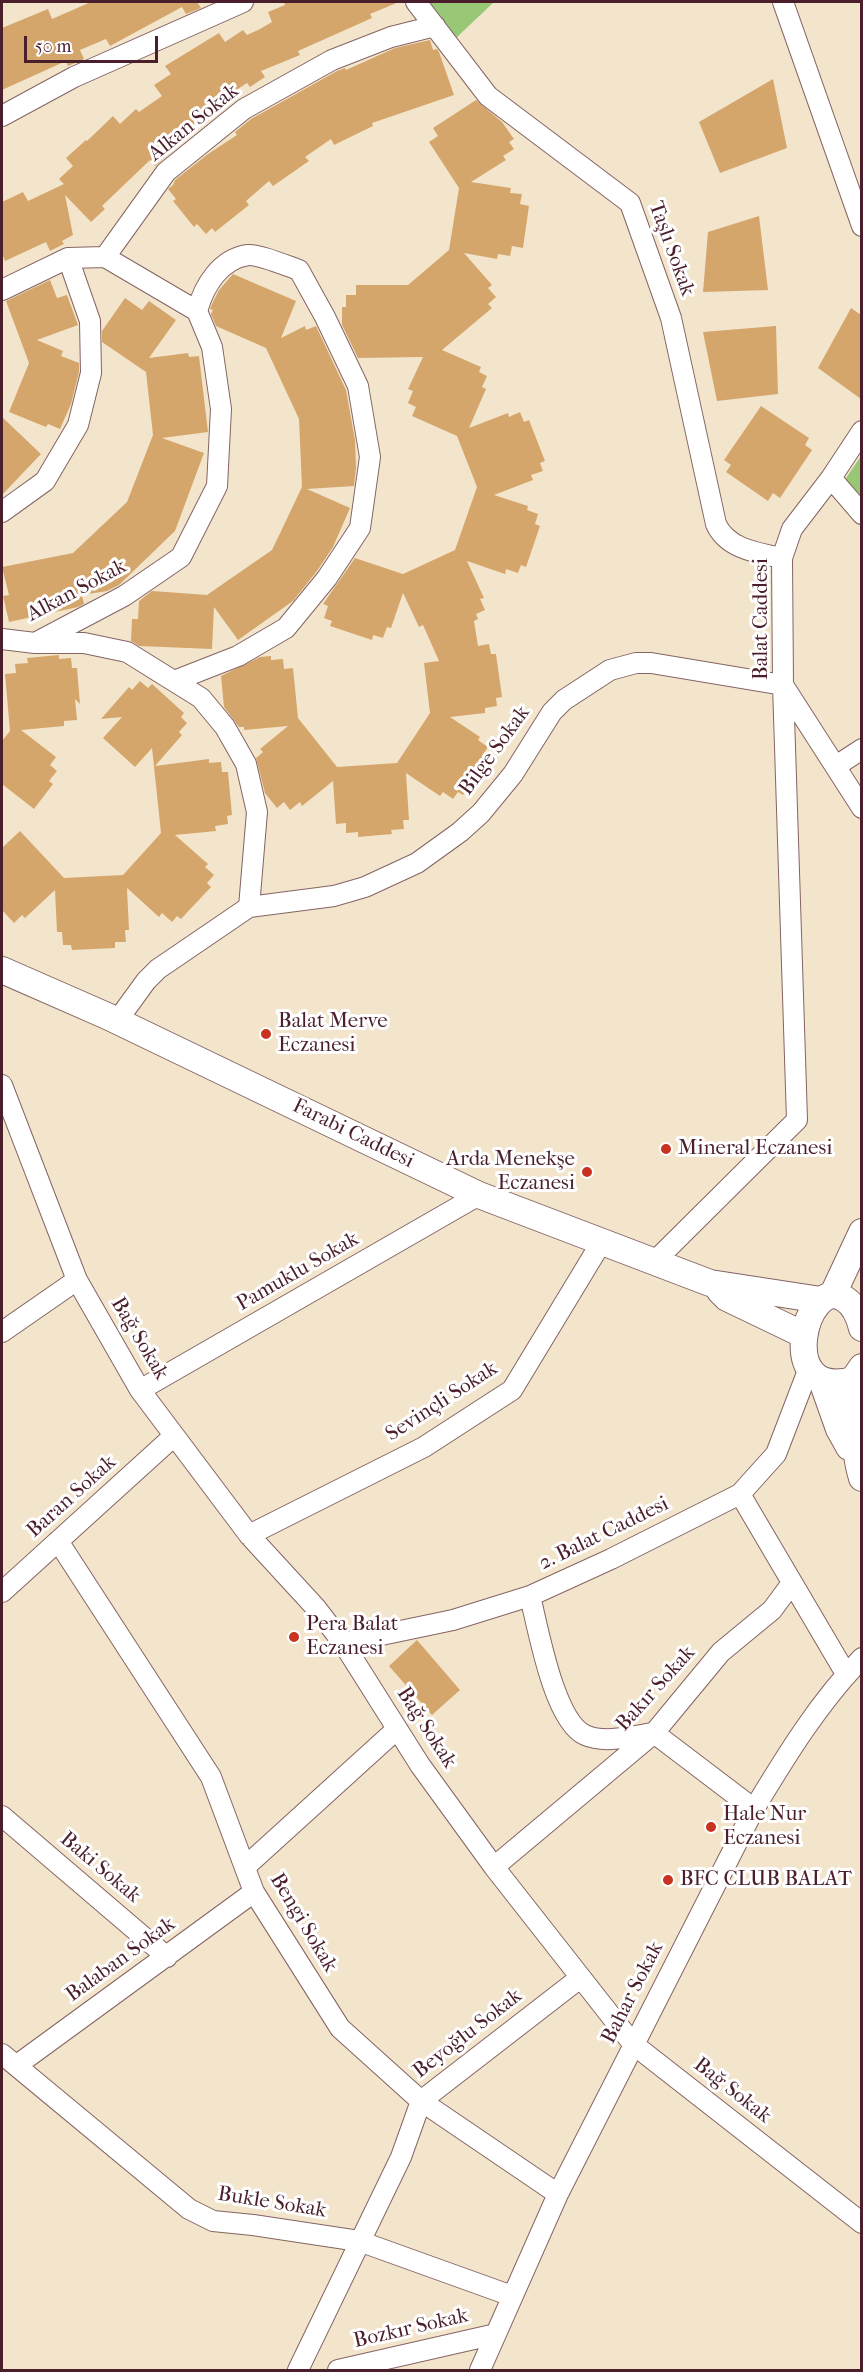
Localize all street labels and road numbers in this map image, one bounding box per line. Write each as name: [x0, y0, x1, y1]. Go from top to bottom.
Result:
street label: Alkan Sokak: [144, 79, 244, 167]
street label: Taşlı Sokak: [642, 198, 700, 300]
street label: Alkan Sokak: [23, 554, 131, 628]
street label: Balat Caddesi: [749, 558, 775, 680]
street label: Bilge Sokak: [454, 701, 536, 801]
street label: Farabi Caddesi: [288, 1094, 418, 1174]
street label: Pamuklu Sokak: [232, 1227, 364, 1317]
street label: Bağ Sokak: [105, 1293, 173, 1385]
street label: Sevinçli Sokak: [381, 1357, 503, 1447]
street label: Baran Sokak: [22, 1450, 122, 1544]
street label: 2. Balat Caddesi: [535, 1492, 673, 1576]
street label: Bakır Sokak: [611, 1641, 701, 1737]
street label: Bağ Sokak: [390, 1683, 462, 1773]
street label: Baki Sokak: [55, 1827, 145, 1909]
street label: Bengi Sokak: [264, 1869, 342, 1977]
street label: Balaban Sokak: [61, 1912, 181, 2008]
street label: Bahar Sokak: [597, 1938, 669, 2048]
street label: Beyoğlu Sokak: [409, 1984, 527, 2084]
street label: Bağ Sokak: [688, 2053, 776, 2129]
street label: Bukle Sokak: [216, 2182, 328, 2224]
street label: Bozkır Sokak: [351, 2304, 471, 2354]

